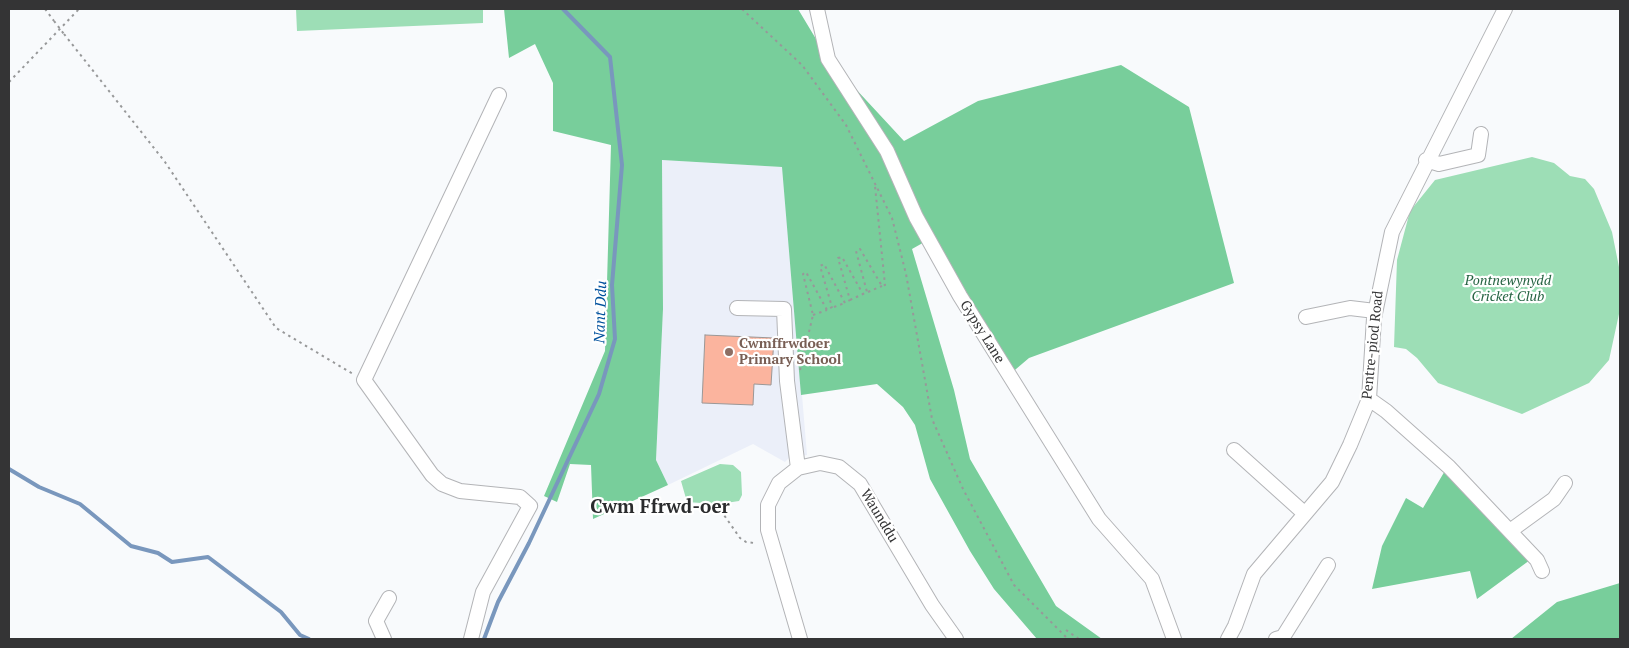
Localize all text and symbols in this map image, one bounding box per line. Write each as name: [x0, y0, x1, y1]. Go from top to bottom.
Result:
park label: Pontnewynydd Cricket Club: [1465, 273, 1551, 306]
water label: Nant Ddu: [591, 280, 611, 344]
street label: Pentre-piod Road: [1359, 290, 1387, 400]
street label: Gypsy Lane: [956, 297, 1008, 367]
place label: Cwmffrwdoer Primary School: [739, 336, 841, 368]
marker: Cwmffrwdoer Primary School: [723, 346, 735, 358]
street label: Waunddu: [857, 486, 901, 546]
district label: Cwm Ffrwd-oer: [590, 497, 730, 519]

